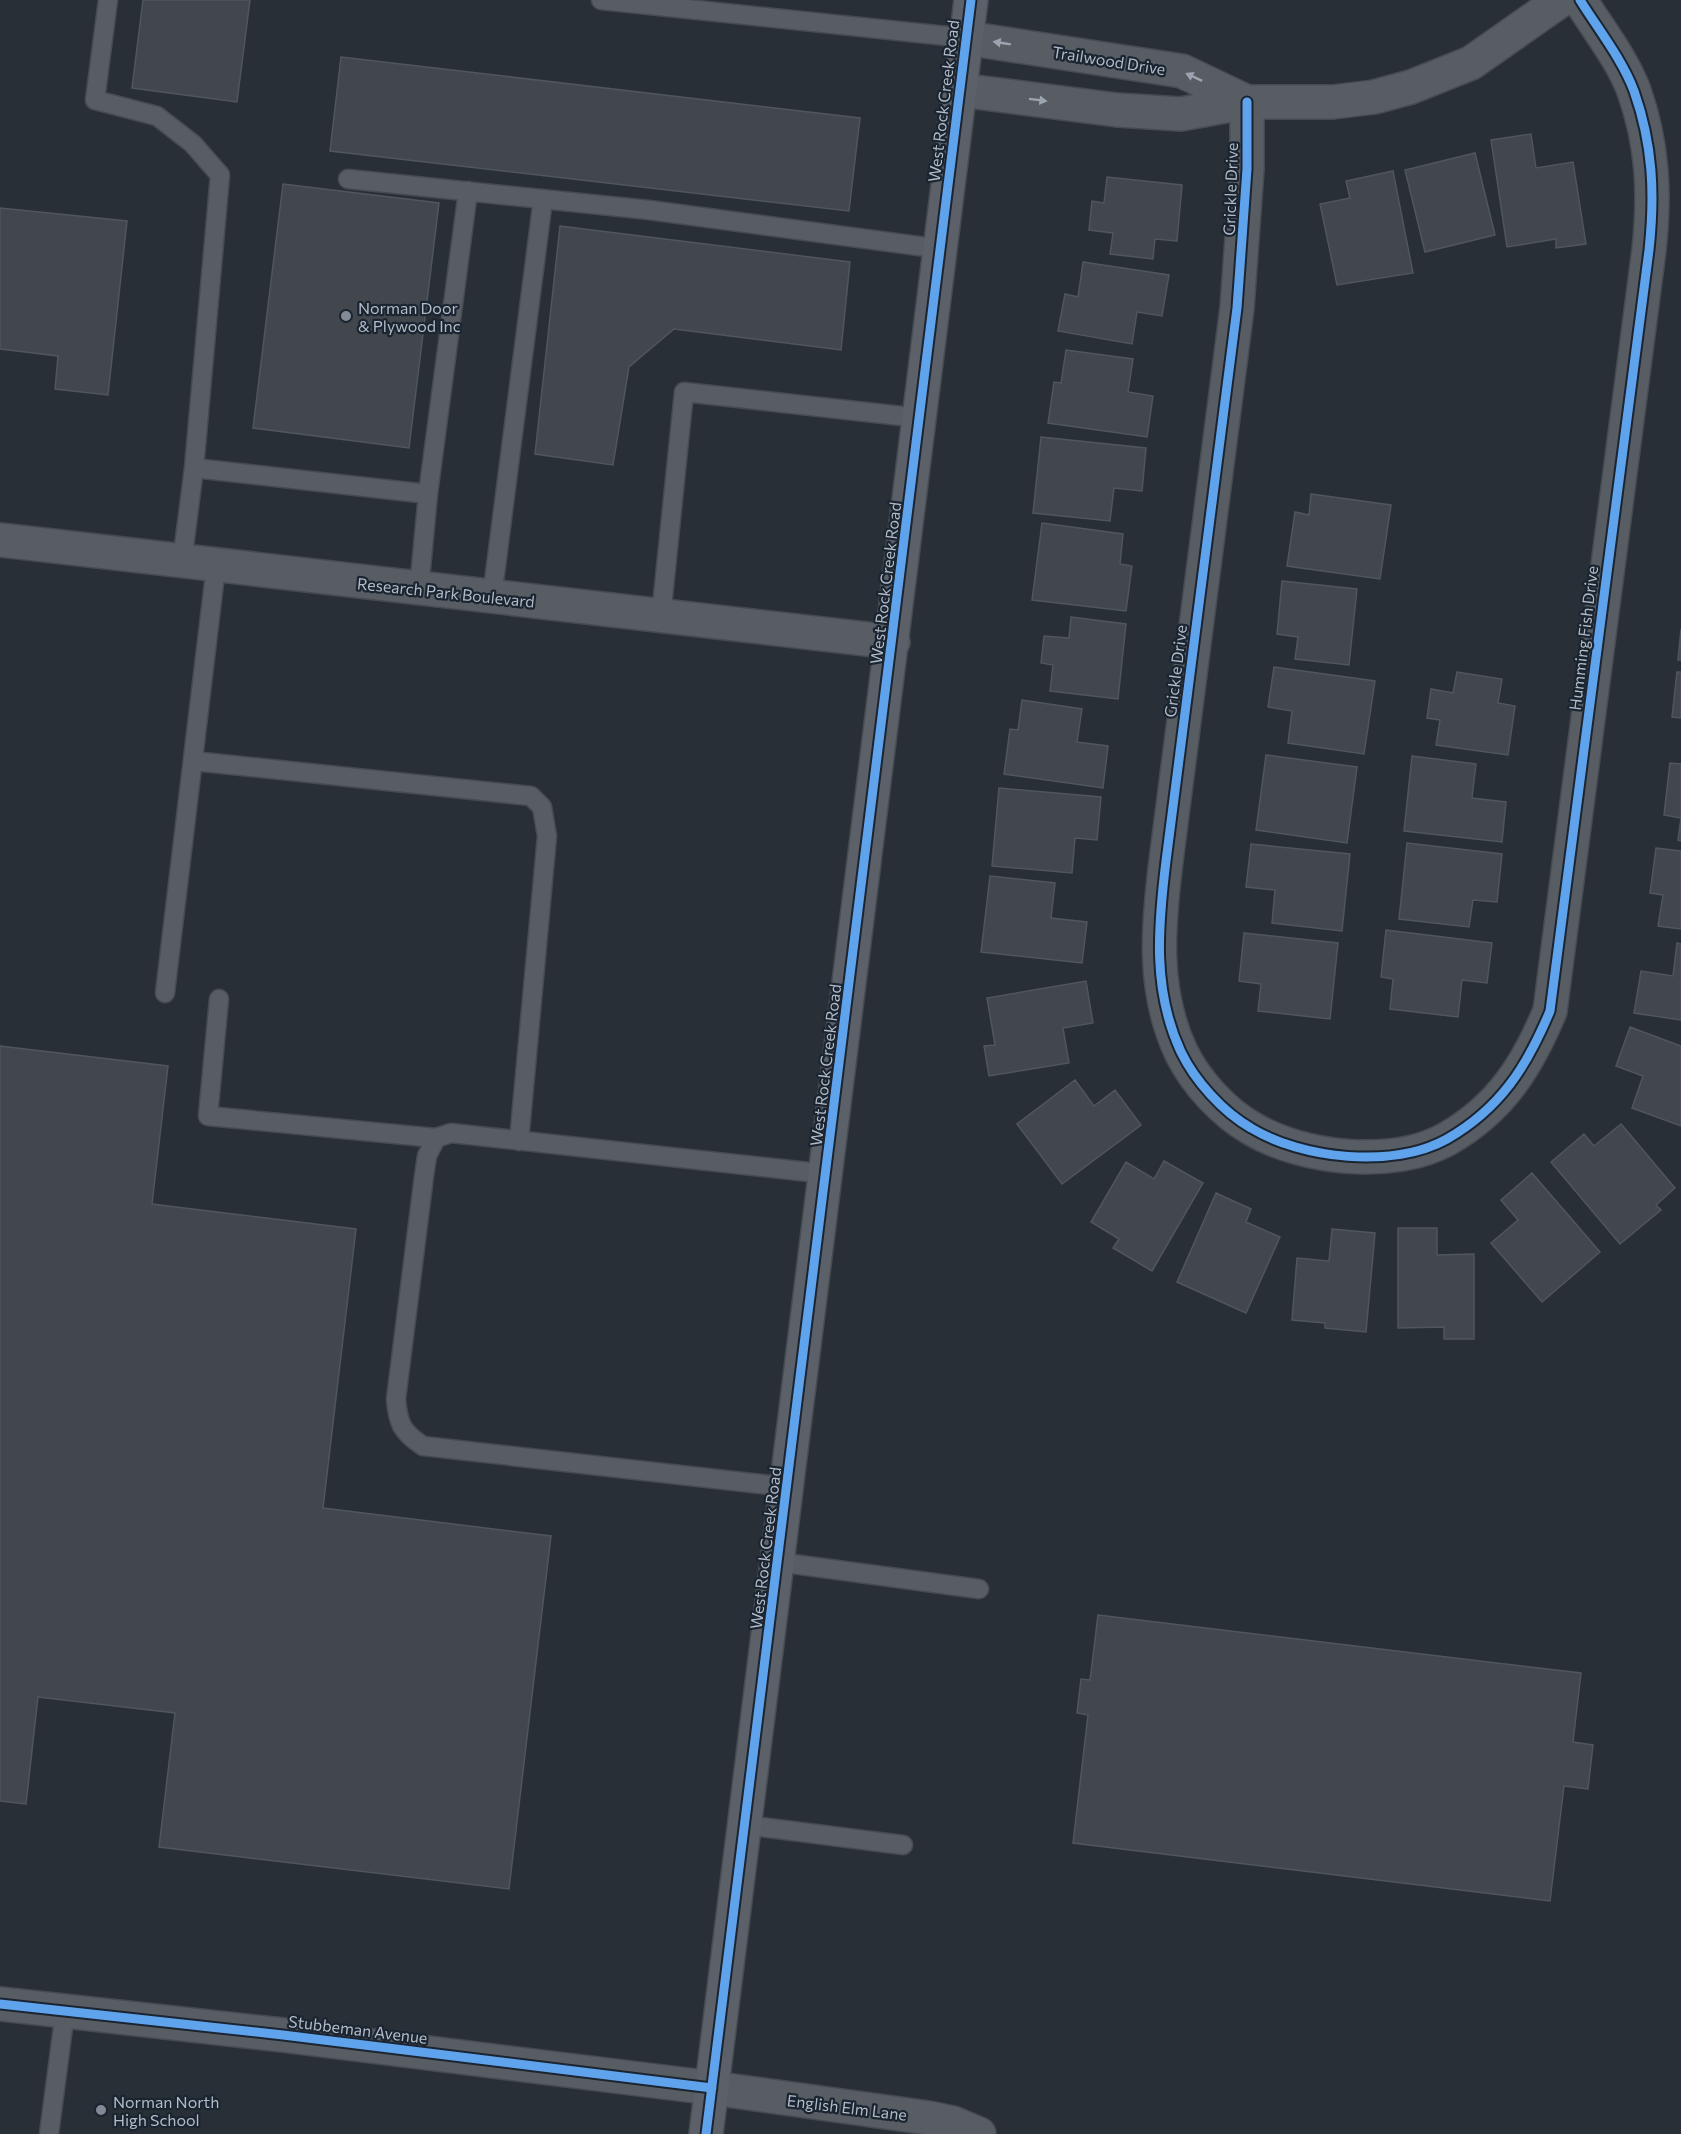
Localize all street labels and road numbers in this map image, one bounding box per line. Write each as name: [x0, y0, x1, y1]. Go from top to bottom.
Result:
street label: West Rock Creek Road: [924, 19, 962, 183]
street label: Trailwood Drive: [1051, 42, 1167, 78]
street label: Grickle Drive: [1219, 142, 1241, 236]
street label: West Rock Creek Road: [866, 501, 904, 665]
street label: Humming Fish Drive: [1565, 565, 1601, 711]
street label: Research Park Boulevard: [356, 573, 536, 611]
street label: Grickle Drive: [1160, 624, 1190, 718]
street label: West Rock Creek Road: [806, 983, 844, 1147]
street label: West Rock Creek Road: [746, 1466, 784, 1630]
street label: Stubbeman Avenue: [287, 2011, 429, 2047]
street label: English Elm Lane: [786, 2090, 908, 2124]

